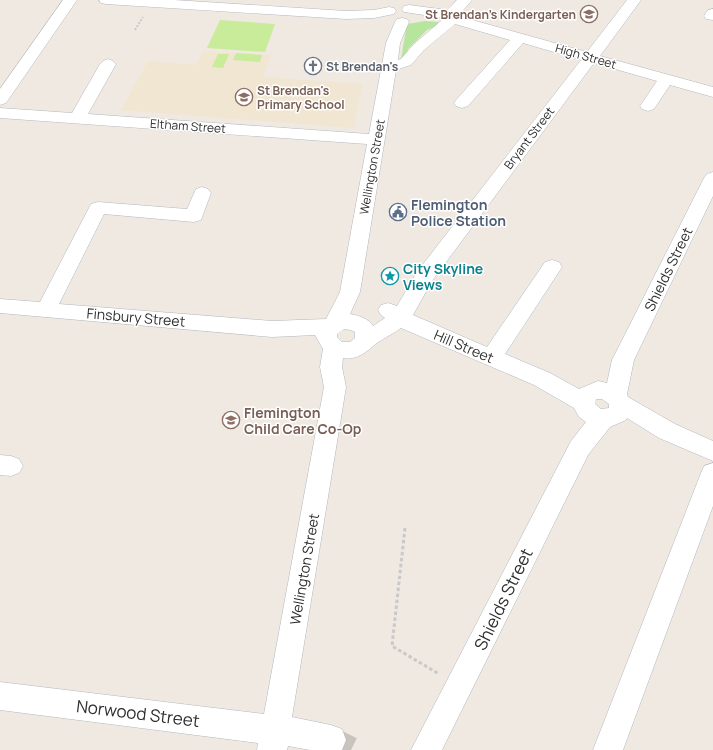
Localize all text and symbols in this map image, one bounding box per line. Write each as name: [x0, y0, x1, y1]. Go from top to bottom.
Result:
school or university icon: St Brendan's Kindergarten: [579, 4, 599, 24]
place label: St Brendan's Kindergarten: [425, 6, 576, 23]
street label: High Street: [553, 39, 619, 73]
church icon: St Brendan's: [303, 56, 323, 76]
place label: St Brendan's: [326, 58, 399, 75]
place label: St Brendan's Primary School: [257, 82, 345, 113]
school or university icon: St Brendan's Primary School: [234, 87, 254, 107]
street label: Bryant Street: [500, 103, 558, 173]
street label: Eltham Street: [149, 115, 227, 137]
street label: Wellington Street: [355, 118, 389, 216]
place label: Flemington Police Station: [411, 195, 506, 230]
public building icon: Flemington Police Station: [388, 202, 408, 222]
street label: Shields Street: [639, 223, 697, 314]
place label: City Skyline Views: [403, 259, 483, 294]
place icon: City Skyline Views: [380, 266, 400, 286]
street label: Finsbury Street: [86, 303, 186, 331]
street label: Hill Street: [431, 325, 497, 367]
place label: Flemington Child Care Co-Op: [244, 403, 362, 438]
school or university icon: Flemington Child Care Co-Op: [221, 410, 241, 430]
street label: Wellington Street: [285, 511, 323, 626]
street label: Shields Street: [468, 544, 538, 654]
street label: Norwood Street: [75, 694, 201, 732]

